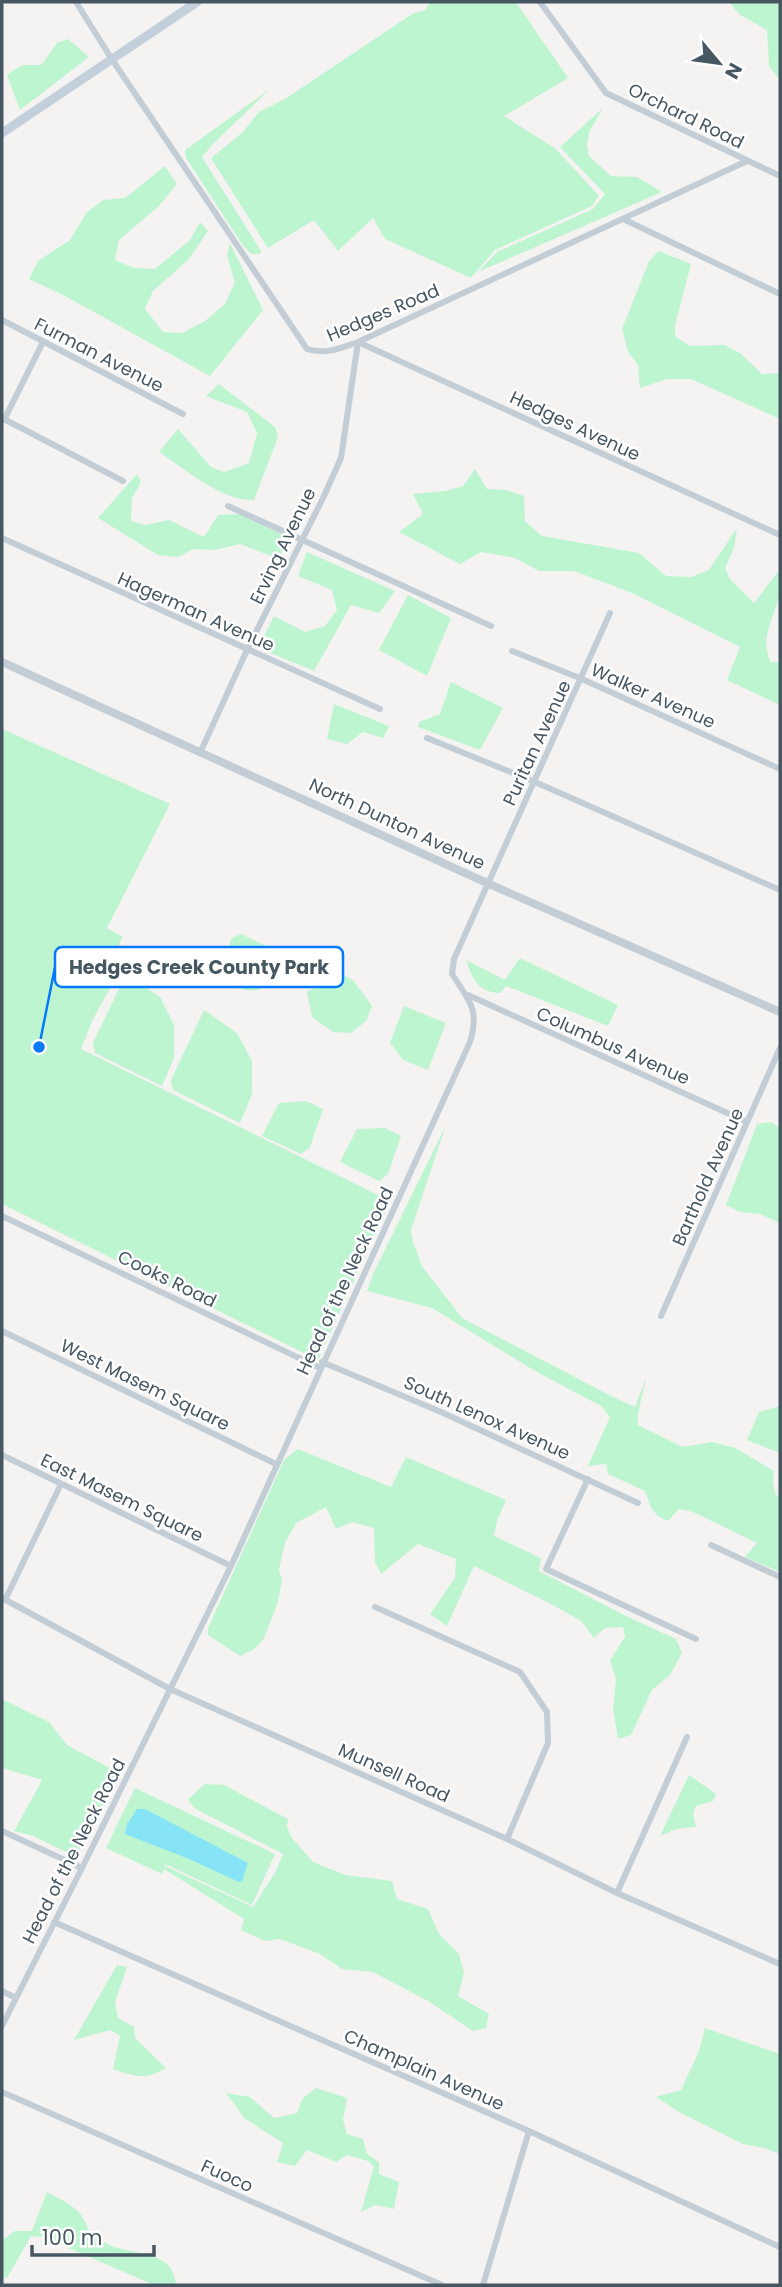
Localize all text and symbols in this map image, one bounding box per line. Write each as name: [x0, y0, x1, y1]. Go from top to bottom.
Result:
north arrow: [684, 28, 754, 98]
text: N: [718, 58, 749, 84]
street label: Orchard Road: [624, 77, 748, 154]
street label: Hedges Road: [323, 278, 443, 348]
street label: Furman Avenue: [30, 311, 168, 398]
street label: Hedges Avenue: [506, 384, 644, 467]
street label: Erving Avenue: [244, 483, 322, 608]
street label: Hagerman Avenue: [114, 566, 279, 657]
street label: Walker Avenue: [587, 657, 719, 734]
street label: Puritan Avenue: [497, 676, 577, 810]
street label: North Dunton Avenue: [305, 772, 489, 875]
callout: Hedges Creek County Park: [55, 947, 343, 987]
text: Hedges Creek County Park: [69, 954, 329, 981]
street label: Columbus Avenue: [533, 1000, 694, 1091]
street label: Barthold Avenue: [666, 1104, 749, 1250]
street label: Head of the Neck Road: [290, 1183, 399, 1379]
street label: Cooks Road: [114, 1244, 221, 1313]
street label: West Masem Square: [56, 1333, 234, 1436]
street label: South Lenox Avenue: [400, 1370, 574, 1465]
street label: East Masem Square: [37, 1447, 208, 1548]
street label: Munsell Road: [335, 1737, 454, 1808]
street label: Head of the Neck Road: [16, 1754, 131, 1948]
street label: Champlain Avenue: [340, 2023, 508, 2116]
street label: Fuoco: [197, 2153, 257, 2198]
scale bar: [32, 2214, 154, 2258]
text: 100 m: [42, 2223, 102, 2252]

